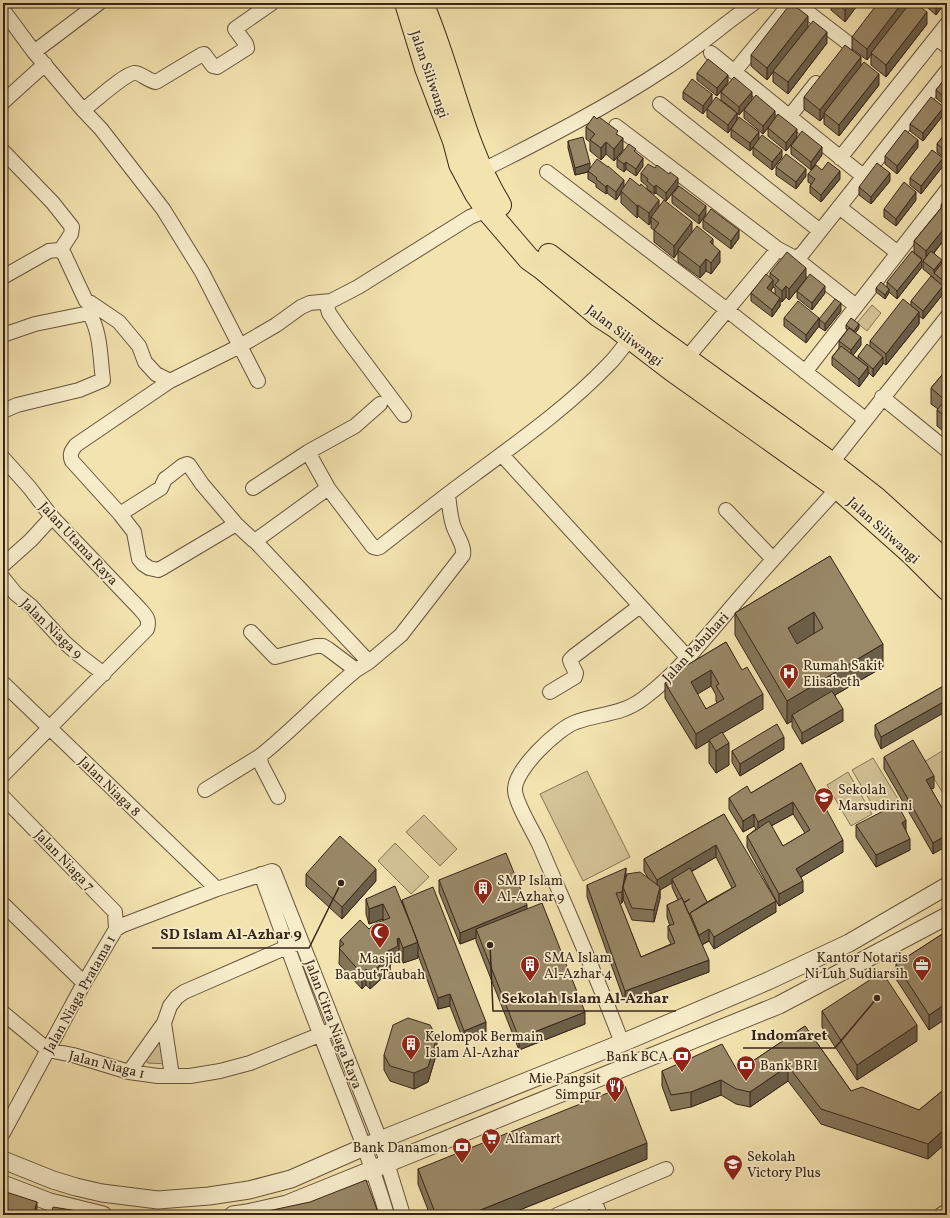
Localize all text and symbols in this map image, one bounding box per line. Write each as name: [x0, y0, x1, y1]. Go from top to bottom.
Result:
street label: Jalan Siliwangi: [405, 28, 453, 121]
street label: Jalan Siliwangi: [582, 301, 666, 371]
street label: Jalan Siliwangi: [843, 493, 923, 569]
street label: Jalan Utama Raya: [34, 498, 122, 590]
street label: Jalan Niaga 9: [16, 595, 86, 664]
street label: Jalan Pabuhari: [658, 609, 734, 687]
place label: Rumah Sakit Elisabeth: [803, 657, 883, 692]
hospital icon: Rumah Sakit Elisabeth: [778, 662, 800, 690]
street label: Jalan Niaga 8: [74, 753, 144, 822]
place label: Sekolah Marsudirini: [838, 781, 913, 816]
school or university icon: Sekolah Marsudirini: [813, 786, 835, 814]
street label: Jalan Niaga 7: [30, 826, 98, 896]
place label: SMP Islam Al-Azhar 9: [497, 872, 564, 907]
building icon: SMP Islam Al-Azhar 9: [472, 877, 494, 905]
callout: SD Islam Al-Azhar 9: [152, 921, 309, 948]
mosque icon: Masjid Baabut Taubah: [369, 921, 391, 949]
text: SD Islam Al-Azhar 9: [160, 925, 302, 946]
street label: Jalan Niaga Pratama 1: [40, 932, 121, 1057]
place label: SMA Islam Al-Azhar 4: [544, 949, 612, 984]
place label: Kantor Notaris Ni Luh Sudiarsih: [805, 949, 908, 984]
place label: Masjid Baabut Taubah: [335, 950, 425, 985]
building icon: SMA Islam Al-Azhar 4: [519, 954, 541, 982]
office icon: Kantor Notaris Ni Luh Sudiarsih: [911, 954, 933, 982]
street label: Jalan Citra Niaga Raya: [299, 957, 366, 1092]
callout: Sekolah Islam Al-Azhar: [493, 984, 676, 1011]
text: Sekolah Islam Al-Azhar: [501, 989, 669, 1010]
callout: Indomaret: [743, 1021, 835, 1048]
text: Indomaret: [751, 1026, 827, 1047]
place label: Kelompok Bermain Islam Al-Azhar: [425, 1028, 544, 1063]
building icon: Kelompok Bermain Islam Al-Azhar: [400, 1033, 422, 1061]
bank icon: Bank BCA: [671, 1045, 693, 1073]
street label: Jalan Niaga 1: [67, 1047, 147, 1084]
place label: Bank BCA: [606, 1048, 668, 1067]
bank icon: Bank BRI: [735, 1054, 757, 1082]
place label: Bank BRI: [760, 1057, 818, 1076]
place label: Mie Pangsit Simpur: [529, 1070, 601, 1105]
restaurant icon: Mie Pangsit Simpur: [604, 1075, 626, 1103]
supermarket icon: Alfamart: [480, 1127, 502, 1155]
place label: Alfamart: [505, 1130, 561, 1149]
bank icon: Bank Danamon: [451, 1136, 473, 1164]
place label: Bank Danamon: [353, 1139, 448, 1158]
place label: Sekolah Victory Plus: [747, 1148, 821, 1183]
school or university icon: Sekolah Victory Plus: [722, 1153, 744, 1181]

